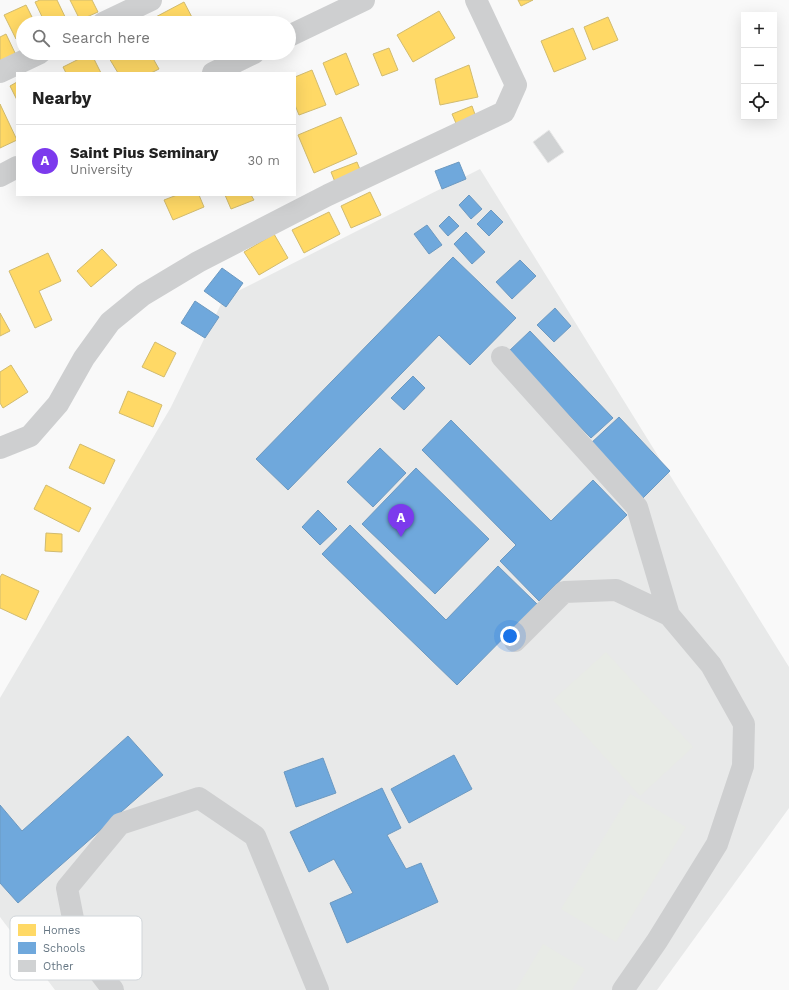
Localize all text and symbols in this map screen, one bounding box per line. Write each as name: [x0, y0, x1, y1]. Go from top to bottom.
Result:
map controls: [741, 12, 777, 120]
button: +: [741, 12, 777, 48]
search box: [16, 16, 296, 60]
icon: search: [30, 27, 52, 49]
text: Search here: [62, 29, 150, 47]
button: −: [741, 48, 777, 84]
button: locate: [741, 84, 777, 120]
text: Nearby: [32, 88, 91, 108]
text: Saint Pius Seminary: [70, 144, 218, 162]
text: A: [41, 153, 49, 168]
text: 30 m: [248, 153, 280, 168]
text: University: [70, 162, 132, 177]
pin: A: [388, 504, 414, 537]
your location: [500, 626, 520, 646]
legend: [10, 916, 142, 980]
text: Homes: [43, 924, 80, 937]
text: Schools: [43, 942, 86, 955]
text: Other: [43, 960, 74, 973]

